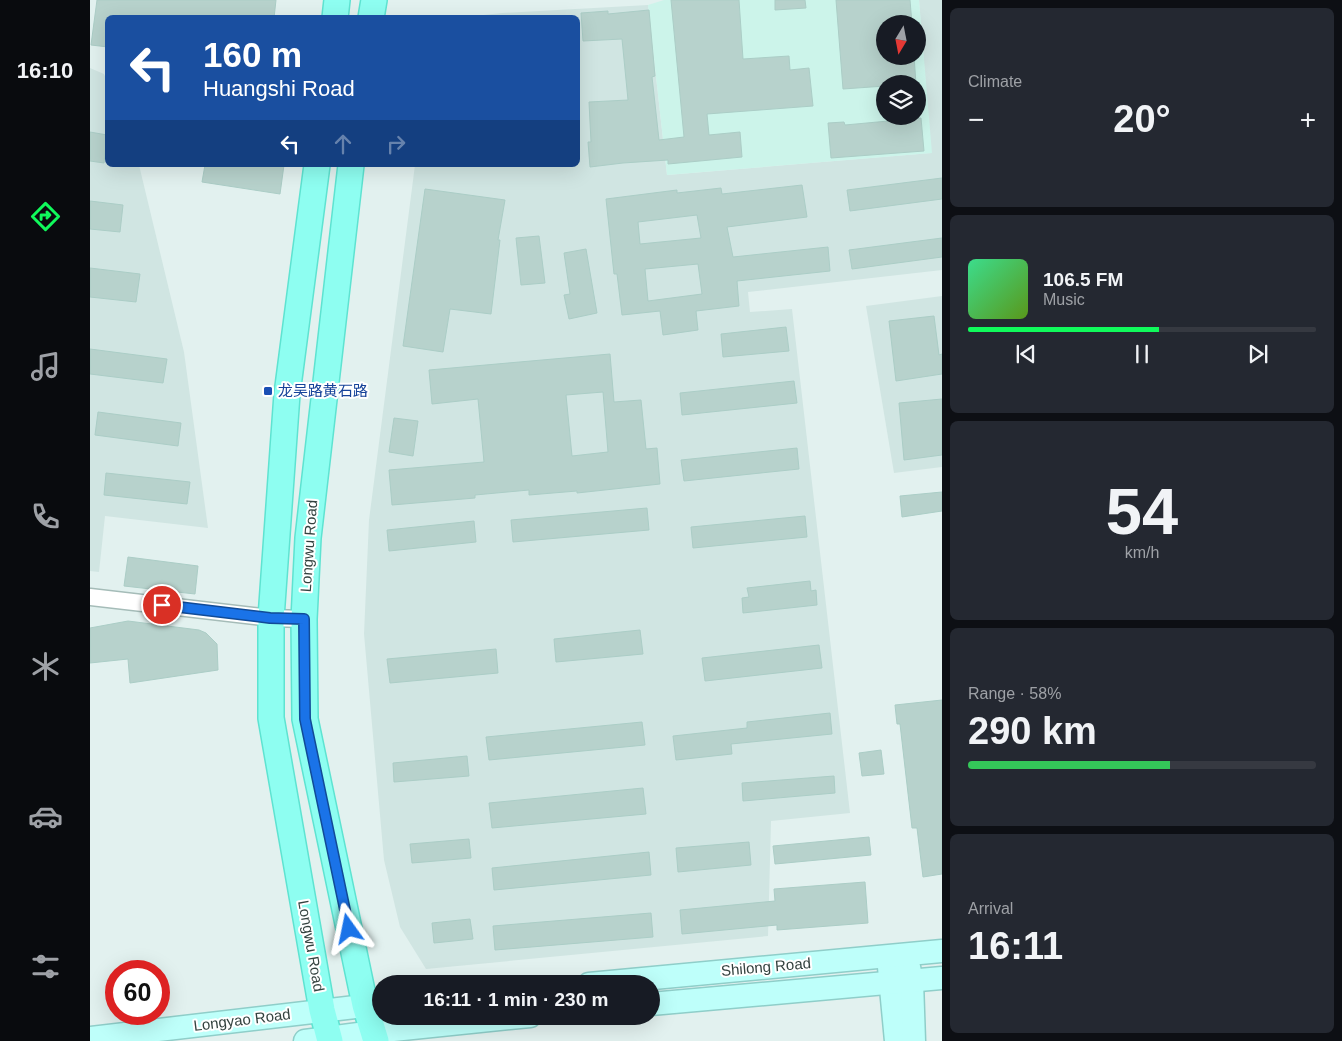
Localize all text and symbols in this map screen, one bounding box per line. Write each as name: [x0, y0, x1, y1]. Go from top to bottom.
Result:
north arrow: [876, 15, 926, 65]
map controls: [876, 15, 926, 125]
icon: left: [120, 35, 185, 100]
text: 160 m: [203, 35, 302, 74]
text: 16:10: [17, 58, 73, 83]
text: Climate: [968, 73, 1022, 90]
button: layers: [876, 75, 926, 125]
text: Huangshi Road: [203, 76, 355, 101]
text: 20°: [1113, 98, 1171, 140]
text: −: [968, 104, 984, 135]
text: +: [1300, 104, 1316, 135]
icon: left: [276, 130, 304, 158]
icon: ahead: [329, 130, 357, 158]
icon: right: [382, 130, 410, 158]
icon: directions: [28, 199, 63, 234]
text: 106.5 FM: [1043, 269, 1123, 290]
text: Music: [1043, 291, 1085, 308]
icon: previous: [1012, 340, 1040, 368]
icon: pause: [1128, 340, 1156, 368]
icon: next: [1244, 340, 1272, 368]
icon: music: [28, 349, 63, 384]
place label: 龙吴路黄石路: [278, 382, 368, 399]
marker: 龙吴路黄石路: [262, 385, 274, 397]
text: 54: [1106, 475, 1178, 548]
icon: phone: [28, 499, 63, 534]
street label: Longwu Road: [297, 499, 320, 593]
text: km/h: [1125, 544, 1159, 561]
pin: [141, 584, 183, 626]
icon: arrive: [148, 591, 176, 619]
icon: climate: [28, 649, 63, 684]
text: Range · 58%: [968, 685, 1061, 702]
text: 290 km: [968, 710, 1097, 752]
icon: car: [28, 799, 63, 834]
street label: Longwu Road: [295, 899, 328, 993]
text: Arrival: [968, 900, 1013, 917]
position arrow: [322, 902, 374, 954]
text: 16:11: [968, 925, 1063, 967]
icon: filters: [28, 949, 63, 984]
street label: Shilong Road: [720, 954, 812, 979]
speed limit sign: 60: [105, 960, 170, 1025]
text: 16:11 · 1 min · 230 m: [424, 989, 608, 1010]
street label: Longyao Road: [192, 1005, 291, 1034]

